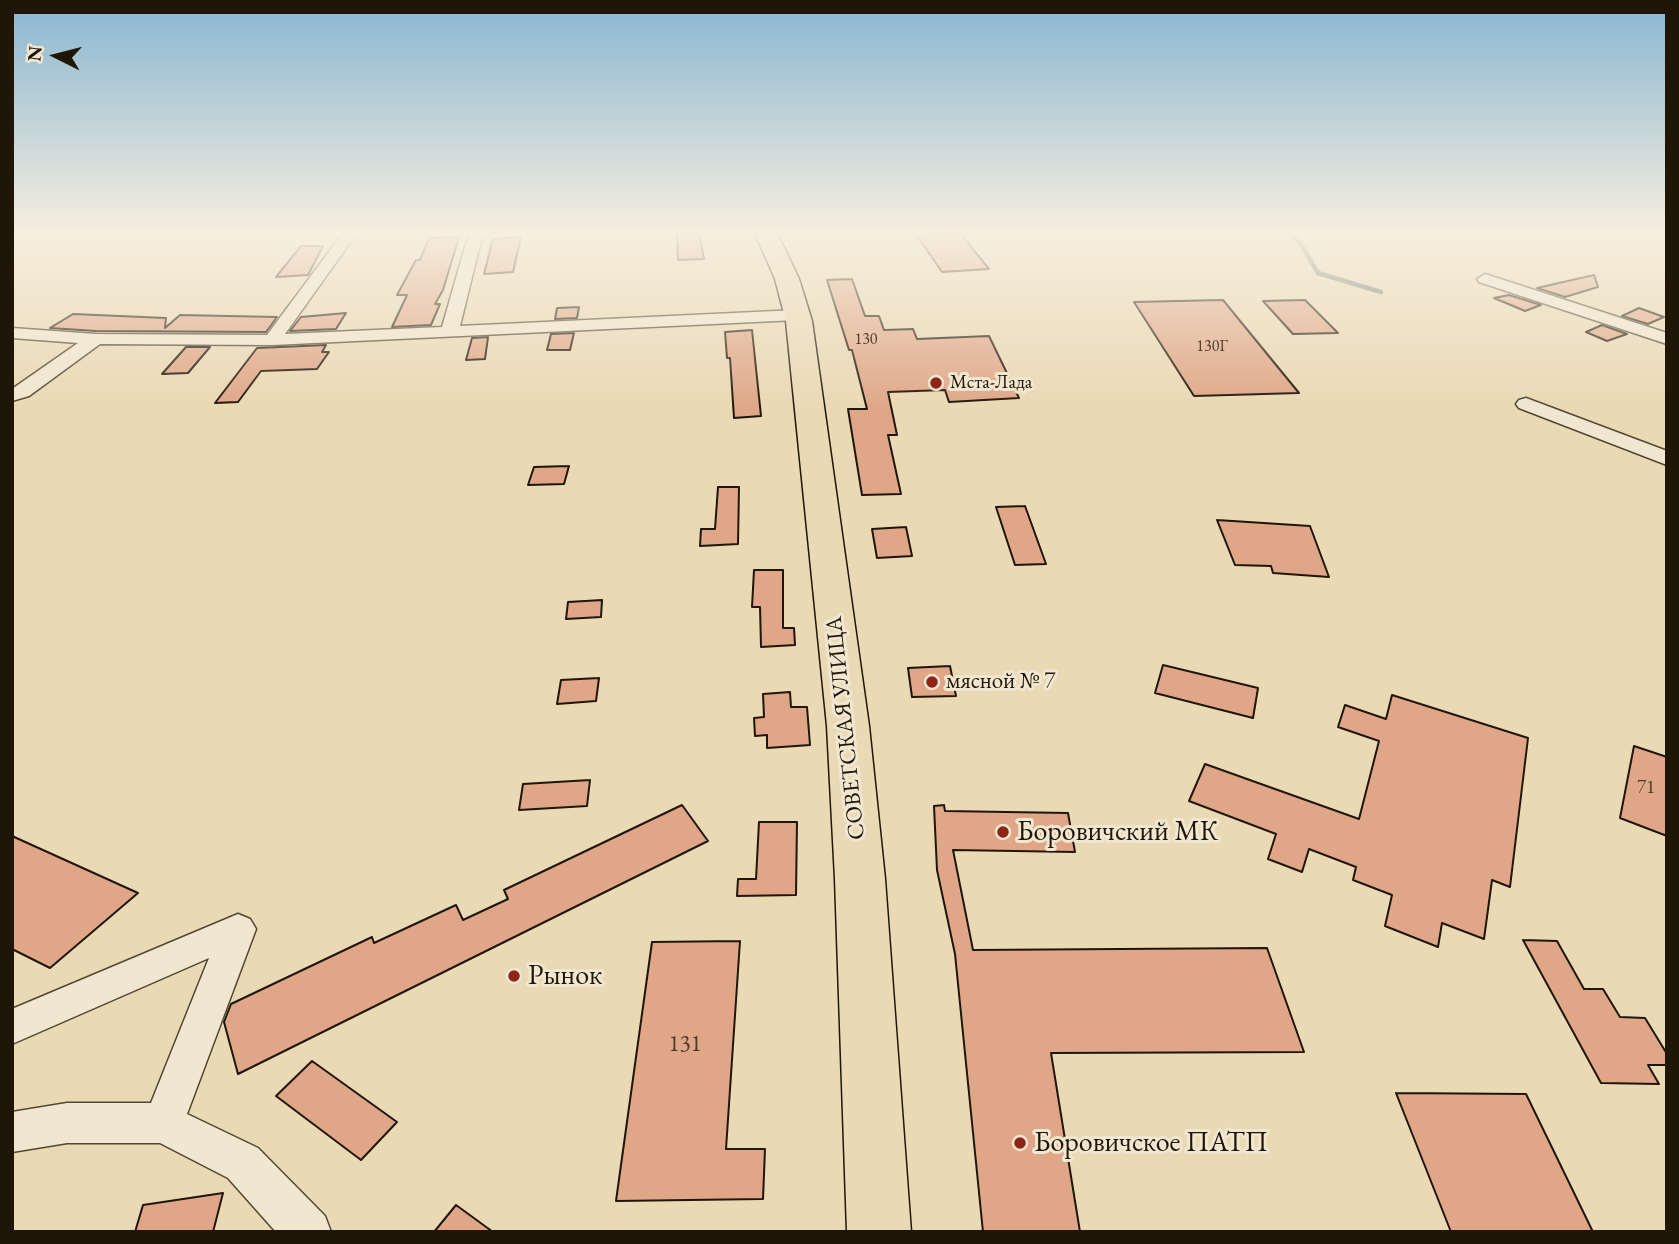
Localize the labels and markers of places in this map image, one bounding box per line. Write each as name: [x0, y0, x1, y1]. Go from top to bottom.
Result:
place label: Мста-Лада: [950, 372, 1032, 394]
marker: Мста-Лада: [928, 375, 944, 391]
place label: мясной № 7: [946, 668, 1055, 696]
marker: мясной № 7: [924, 674, 940, 690]
place label: Боровичский МК: [1017, 815, 1218, 849]
marker: Боровичский МК: [995, 824, 1011, 840]
place label: Рынок: [528, 959, 602, 993]
marker: Рынок: [506, 968, 522, 984]
place label: Боровичское ПАТП: [1034, 1126, 1268, 1160]
marker: Боровичское ПАТП: [1012, 1135, 1028, 1151]

